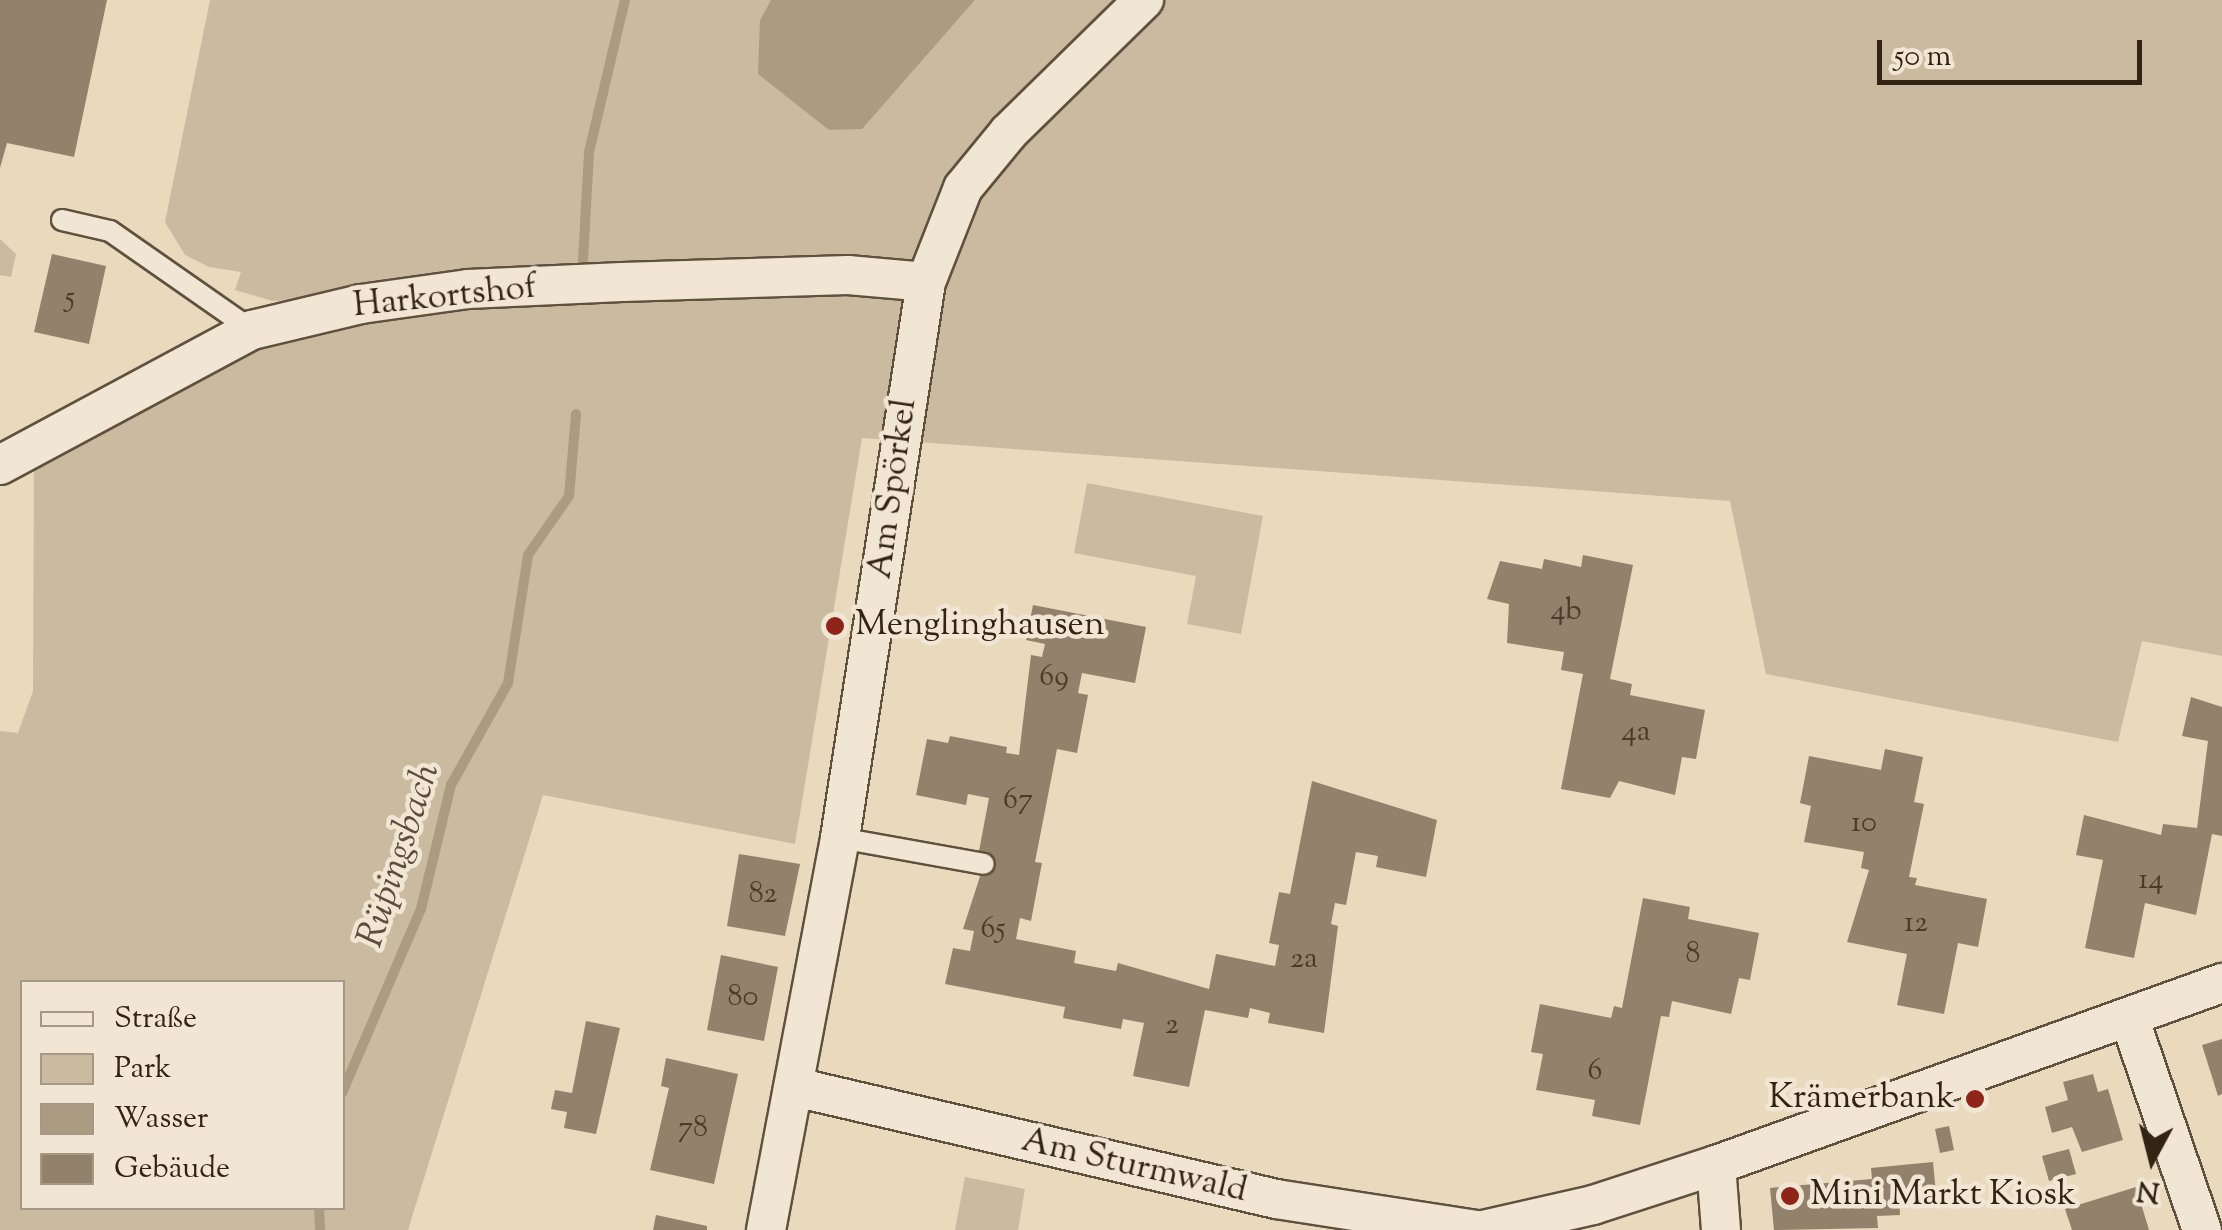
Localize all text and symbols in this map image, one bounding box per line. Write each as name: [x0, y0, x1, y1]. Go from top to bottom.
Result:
scale bar: [1882, 20, 2147, 82]
text: 50 m: [1894, 36, 1951, 79]
street label: Harkortshof: [351, 267, 539, 329]
house number: 5: [65, 281, 75, 317]
street label: Am Spörkel: [861, 396, 927, 582]
house number: 4b: [1550, 594, 1582, 630]
place label: Menglinghausen: [855, 605, 1105, 647]
marker: Menglinghausen: [824, 615, 846, 637]
house number: 69: [1039, 660, 1069, 696]
house number: 4a: [1622, 715, 1650, 751]
water label: Rüpingsbach: [350, 758, 452, 954]
house number: 67: [1003, 783, 1033, 819]
house number: 10: [1851, 806, 1877, 842]
house number: 14: [2138, 863, 2164, 899]
house number: 82: [749, 877, 777, 913]
house number: 12: [1904, 906, 1928, 942]
house number: 65: [980, 912, 1006, 948]
house number: 8: [1686, 937, 1700, 973]
house number: 2a: [1290, 942, 1318, 978]
legend: [20, 980, 345, 1210]
house number: 80: [728, 980, 758, 1016]
text: Straße: [114, 998, 197, 1041]
house number: 2: [1165, 1008, 1179, 1044]
text: Park: [114, 1048, 171, 1091]
house number: 6: [1588, 1054, 1602, 1090]
place label: Krämerbank: [1768, 1078, 1955, 1120]
marker: Krämerbank: [1964, 1088, 1986, 1110]
text: Wasser: [114, 1098, 208, 1141]
north arrow: [2102, 1110, 2202, 1210]
house number: 78: [678, 1111, 708, 1147]
street label: Am Sturmwald: [1017, 1121, 1251, 1213]
text: Gebäude: [114, 1148, 230, 1191]
text: N: [2135, 1169, 2162, 1211]
place label: Mini Markt Kiosk: [1810, 1175, 2076, 1217]
marker: Mini Markt Kiosk: [1779, 1185, 1801, 1207]

